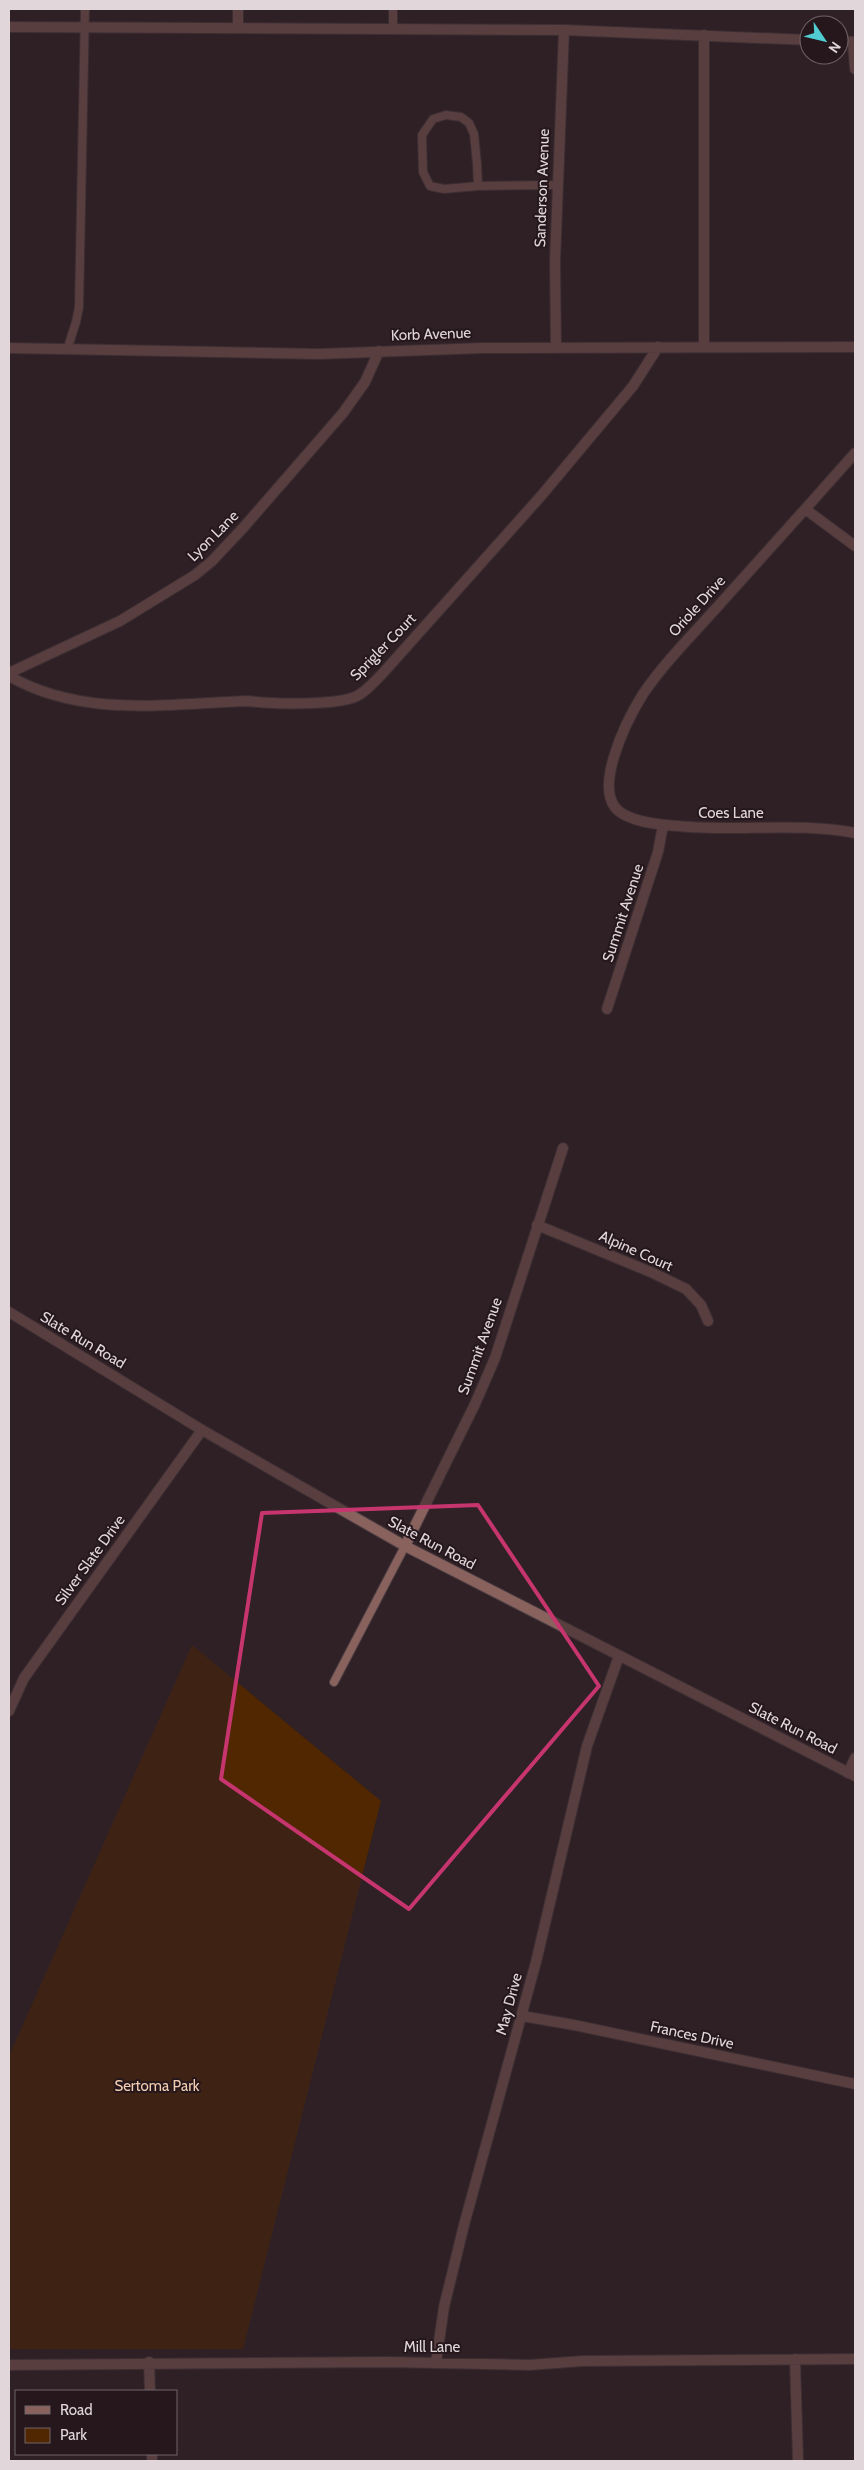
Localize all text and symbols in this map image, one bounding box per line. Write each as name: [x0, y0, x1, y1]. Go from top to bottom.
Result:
north arrow: [799, 15, 849, 65]
text: N: [824, 38, 845, 57]
street label: Sanderson Avenue: [531, 128, 553, 248]
street label: Korb Avenue: [391, 324, 472, 344]
street label: Lyon Lane: [184, 507, 242, 565]
street label: Oriole Drive: [665, 572, 729, 640]
street label: Sprigler Court: [346, 610, 420, 684]
street label: Coes Lane: [698, 804, 764, 822]
street label: Summit Avenue: [599, 861, 647, 964]
street label: Alpine Court: [596, 1227, 676, 1275]
street label: Summit Avenue: [454, 1295, 506, 1397]
street label: Slate Run Road: [37, 1307, 129, 1373]
street label: Silver Slate Drive: [51, 1511, 129, 1609]
street label: Slate Run Road: [385, 1512, 479, 1574]
street label: Slate Run Road: [746, 1698, 840, 1758]
street label: May Drive: [492, 1971, 526, 2037]
street label: Frances Drive: [649, 2017, 736, 2053]
park label: Sertoma Park: [114, 2077, 200, 2095]
street label: Mill Lane: [404, 2338, 461, 2356]
legend: [15, 2390, 178, 2455]
text: Road: [60, 2401, 93, 2419]
text: Park: [60, 2426, 87, 2444]

